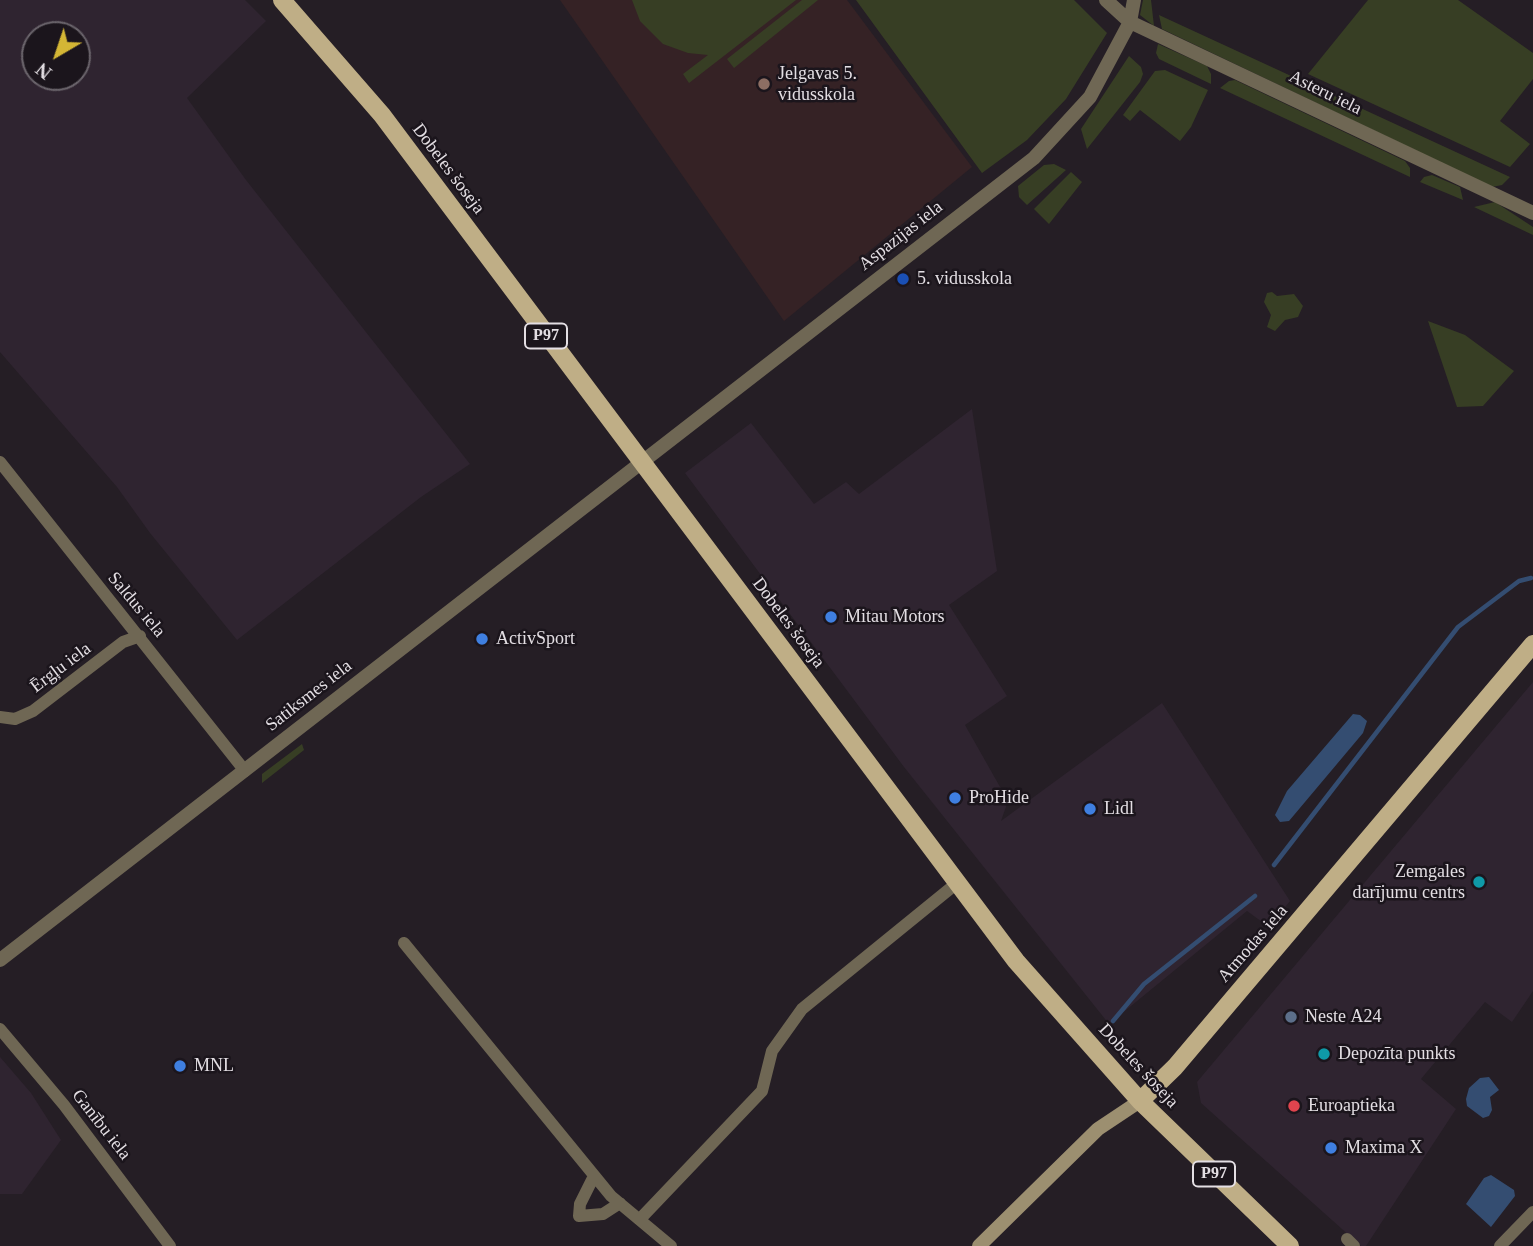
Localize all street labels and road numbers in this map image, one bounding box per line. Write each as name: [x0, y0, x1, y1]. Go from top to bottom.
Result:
street label: Asteru iela: [1285, 66, 1365, 120]
street label: Dobeles šoseja: [407, 120, 489, 218]
street label: Aspazijas iela: [855, 197, 947, 275]
road number: P97: [525, 324, 567, 348]
street label: Saldus iela: [103, 568, 169, 642]
street label: Dobeles šoseja: [747, 574, 829, 672]
street label: Ērgļu iela: [26, 638, 96, 698]
street label: Satiksmes iela: [262, 656, 356, 736]
street label: Atmodas iela: [1214, 901, 1292, 987]
street label: Dobeles šoseja: [1093, 1019, 1183, 1113]
street label: Ganību iela: [67, 1085, 135, 1165]
road number: P97: [1193, 1162, 1235, 1186]

